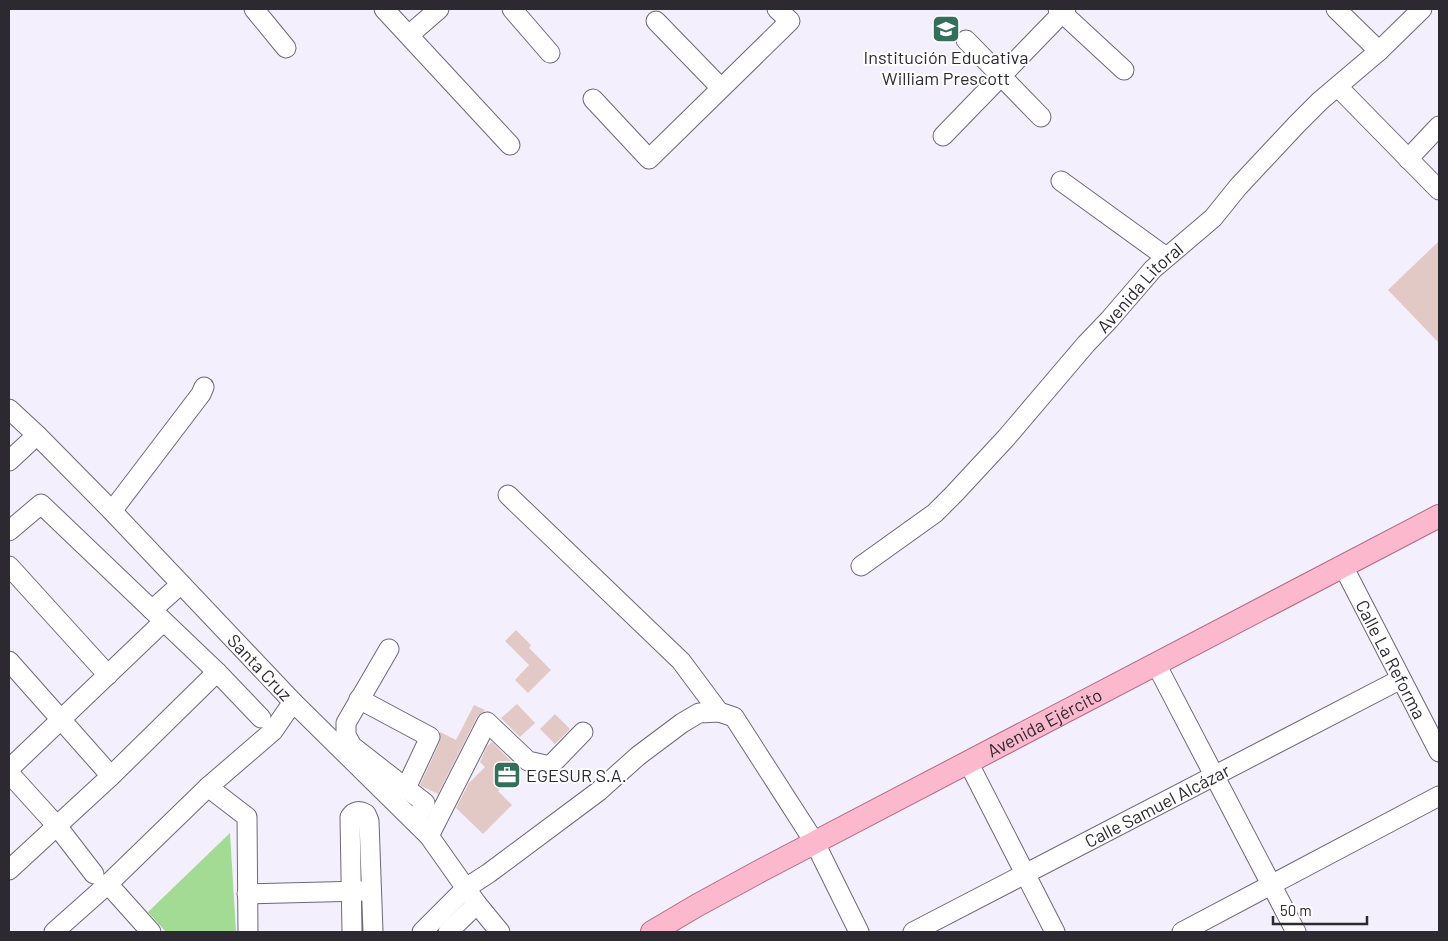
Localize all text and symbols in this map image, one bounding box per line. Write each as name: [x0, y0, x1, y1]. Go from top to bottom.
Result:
school or university icon: Institución Educativa William Prescott: [931, 14, 961, 44]
place label: Institución Educativa William Prescott: [864, 46, 1028, 89]
street label: Avenida Litoral: [1092, 238, 1187, 337]
street label: Calle La Reforma: [1351, 596, 1431, 723]
street label: Santa Cruz: [223, 629, 297, 705]
street label: Avenida Ejército: [983, 683, 1106, 761]
street label: Calle Samuel Alcázar: [1081, 759, 1234, 852]
office icon: EGESUR S.A.: [492, 760, 522, 790]
place label: EGESUR S.A.: [526, 764, 627, 786]
scale bar: [1273, 894, 1367, 926]
text: 50 m: [1280, 901, 1312, 919]

